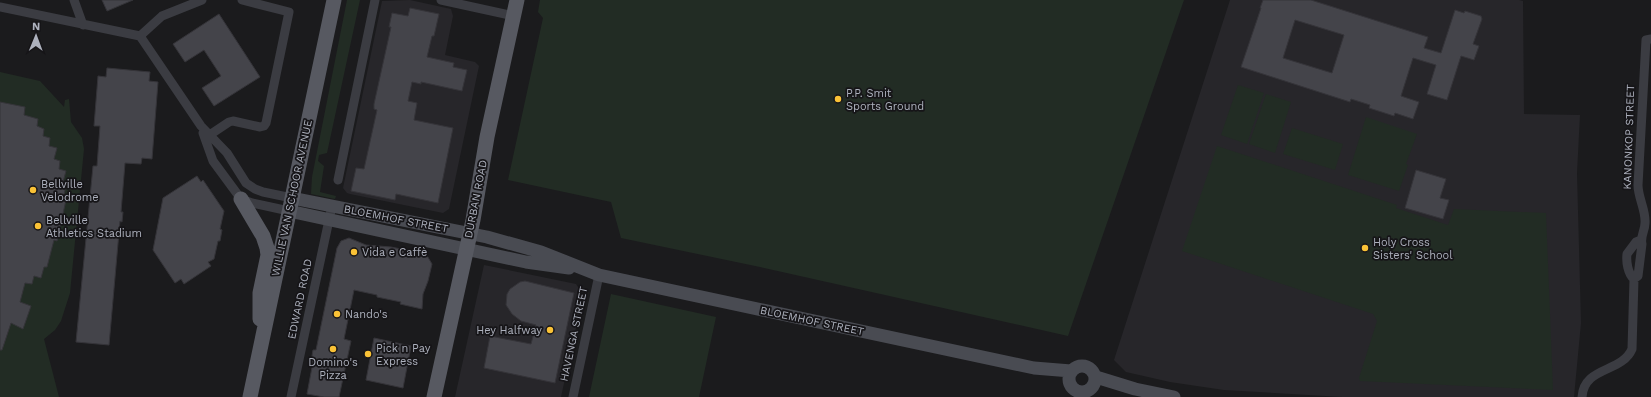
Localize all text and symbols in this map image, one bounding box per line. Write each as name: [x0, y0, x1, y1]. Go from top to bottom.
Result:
north arrow: [16, 16, 56, 56]
text: N: [32, 20, 40, 33]
street label: KANONKOP STREET: [1621, 84, 1637, 190]
place label: P.P. Smit Sports Ground: [846, 87, 924, 113]
marker: P.P. Smit Sports Ground: [833, 94, 843, 104]
street label: WILLIE VAN SCHOOR AVENUE: [269, 119, 315, 277]
street label: DURBAN ROAD: [462, 159, 490, 239]
place label: Bellville Velodrome: [41, 178, 99, 204]
marker: Bellville Velodrome: [28, 185, 38, 195]
street label: BLOEMHOF STREET: [343, 203, 450, 236]
place label: Bellville Athletics Stadium: [46, 214, 142, 240]
marker: Bellville Athletics Stadium: [33, 221, 43, 231]
place label: Holy Cross Sisters' School: [1373, 236, 1453, 262]
marker: Holy Cross Sisters' School: [1360, 243, 1370, 253]
place label: Vida e Caffè: [362, 246, 427, 259]
marker: Vida e Caffè: [349, 247, 359, 257]
street label: EDWARD ROAD: [285, 258, 315, 340]
street label: HAVENGA STREET: [558, 285, 590, 383]
street label: BLOEMHOF STREET: [759, 304, 866, 338]
place label: Nando's: [345, 308, 388, 321]
marker: Nando's: [332, 309, 342, 319]
place label: Hey Halfway: [476, 324, 542, 337]
marker: Hey Halfway: [545, 325, 555, 335]
place label: Pick n Pay Express: [376, 342, 431, 368]
marker: Domino's Pizza: [328, 344, 338, 354]
marker: Pick n Pay Express: [363, 349, 373, 359]
place label: Domino's Pizza: [308, 356, 358, 382]

